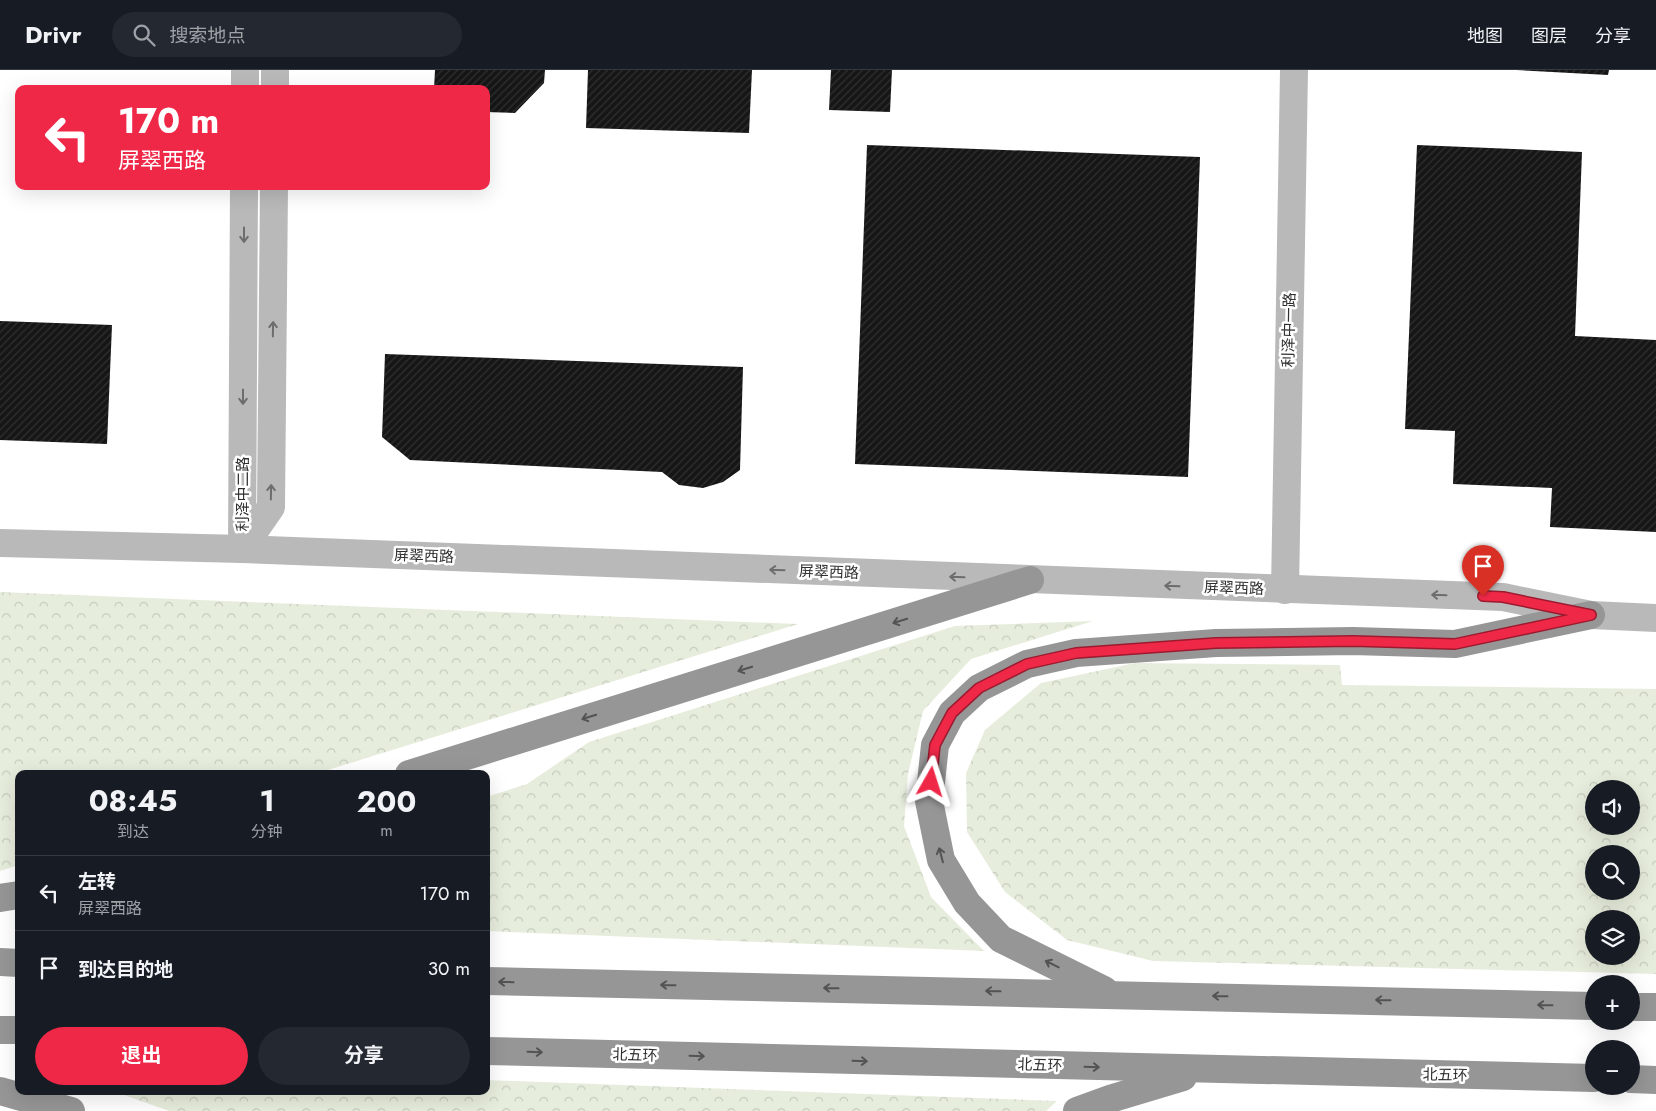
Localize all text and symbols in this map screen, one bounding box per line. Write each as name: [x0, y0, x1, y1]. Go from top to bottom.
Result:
search box: [112, 12, 462, 57]
text: Drivr: [25, 17, 82, 52]
icon: search: [130, 21, 158, 49]
text: 搜索地点: [170, 22, 246, 49]
text: 地图: [1467, 23, 1503, 49]
text: 图层: [1531, 23, 1567, 49]
text: 分享: [1595, 23, 1631, 49]
text: 170 m: [118, 96, 219, 146]
icon: left: [35, 105, 100, 170]
text: 屏翠西路: [118, 144, 206, 176]
one-way arrow: [239, 226, 249, 243]
street label: 利泽中一路: [1277, 292, 1301, 368]
one-way arrow: [268, 321, 278, 338]
one-way arrow: [238, 389, 248, 405]
street label: 利泽中二路: [232, 456, 254, 532]
one-way arrow: [266, 484, 276, 500]
street label: 屏翠西路: [394, 544, 454, 568]
pin: [1462, 545, 1504, 596]
icon: arrive: [1469, 552, 1497, 580]
street label: 屏翠西路: [799, 560, 859, 584]
one-way arrow: [770, 565, 786, 575]
one-way arrow: [950, 572, 966, 582]
street label: 屏翠西路: [1204, 576, 1264, 600]
one-way arrow: [1164, 581, 1180, 590]
one-way arrow: [1432, 590, 1448, 600]
one-way arrow: [892, 616, 908, 626]
one-way arrow: [737, 665, 753, 674]
one-way arrow: [582, 713, 598, 723]
position arrow: [904, 755, 956, 807]
text: 08:45: [89, 779, 177, 822]
text: 1: [259, 779, 275, 822]
text: 200: [357, 780, 416, 823]
map controls: [1585, 780, 1640, 1095]
button: sound: [1585, 780, 1640, 835]
text: m: [380, 819, 393, 842]
text: 到达: [117, 820, 149, 843]
text: 分钟: [251, 820, 283, 843]
button: search: [1585, 845, 1640, 900]
one-way arrow: [935, 847, 945, 863]
text: 左转: [78, 868, 116, 895]
icon: left: [35, 879, 63, 907]
text: 170 m: [420, 880, 470, 907]
text: 屏翠西路: [78, 897, 142, 920]
button: layers: [1585, 910, 1640, 965]
icon: arrive: [35, 954, 63, 982]
text: 30 m: [428, 955, 470, 982]
text: 到达目的地: [78, 956, 173, 983]
one-way arrow: [1045, 959, 1060, 969]
button: +: [1585, 975, 1640, 1030]
one-way arrow: [498, 977, 514, 986]
one-way arrow: [661, 980, 677, 990]
one-way arrow: [823, 983, 840, 993]
one-way arrow: [986, 986, 1002, 996]
one-way arrow: [1212, 992, 1228, 1001]
one-way arrow: [1375, 996, 1391, 1005]
one-way arrow: [1537, 1000, 1553, 1009]
button: 退出: [35, 1027, 248, 1085]
button: 分享: [258, 1027, 470, 1085]
button: −: [1585, 1040, 1640, 1095]
street label: 北五环: [612, 1043, 658, 1067]
one-way arrow: [526, 1047, 543, 1057]
one-way arrow: [689, 1051, 705, 1061]
street label: 北五环: [1017, 1053, 1063, 1077]
one-way arrow: [852, 1056, 868, 1065]
one-way arrow: [1084, 1062, 1100, 1072]
street label: 北五环: [1422, 1064, 1468, 1086]

